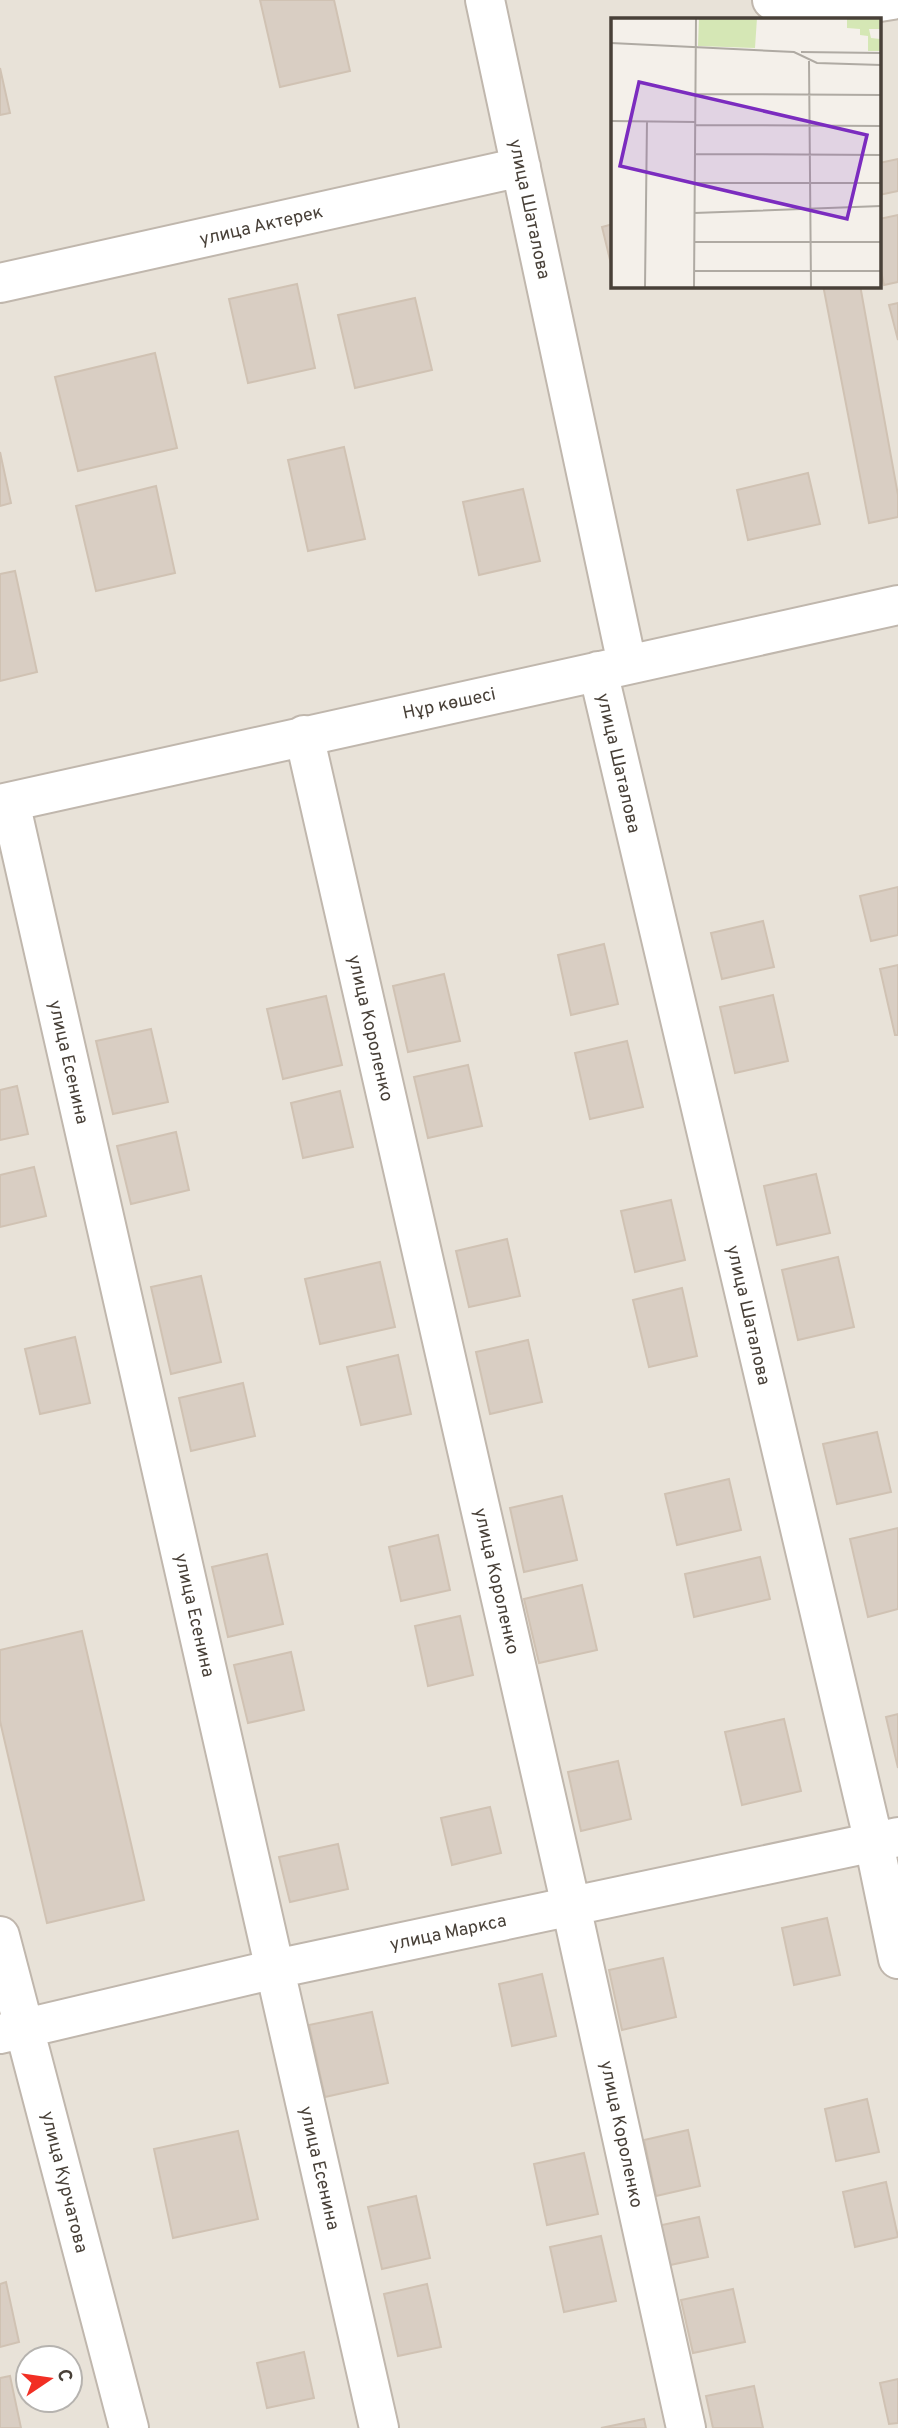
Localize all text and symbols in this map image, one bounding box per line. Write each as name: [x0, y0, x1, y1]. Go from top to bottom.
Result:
inset map: [611, 18, 880, 287]
street label: улица Шаталова: [502, 137, 555, 282]
street label: улица Актерек: [197, 201, 325, 252]
street label: Нұр көшесі: [401, 683, 498, 726]
street label: улица Шаталова: [590, 691, 645, 835]
street label: улица Короленко: [341, 953, 398, 1104]
street label: улица Есенина: [42, 998, 93, 1127]
street label: улица Шаталова: [720, 1243, 775, 1387]
street label: улица Короленко: [467, 1506, 524, 1657]
street label: улица Есенина: [168, 1551, 219, 1680]
street label: улица Маркса: [388, 1910, 509, 1957]
street label: улица Короленко: [594, 2059, 647, 2210]
street label: улица Есенина: [293, 2104, 344, 2233]
street label: улица Курчатова: [35, 2109, 92, 2256]
north arrow: [14, 2344, 84, 2414]
text: С: [51, 2367, 77, 2384]

